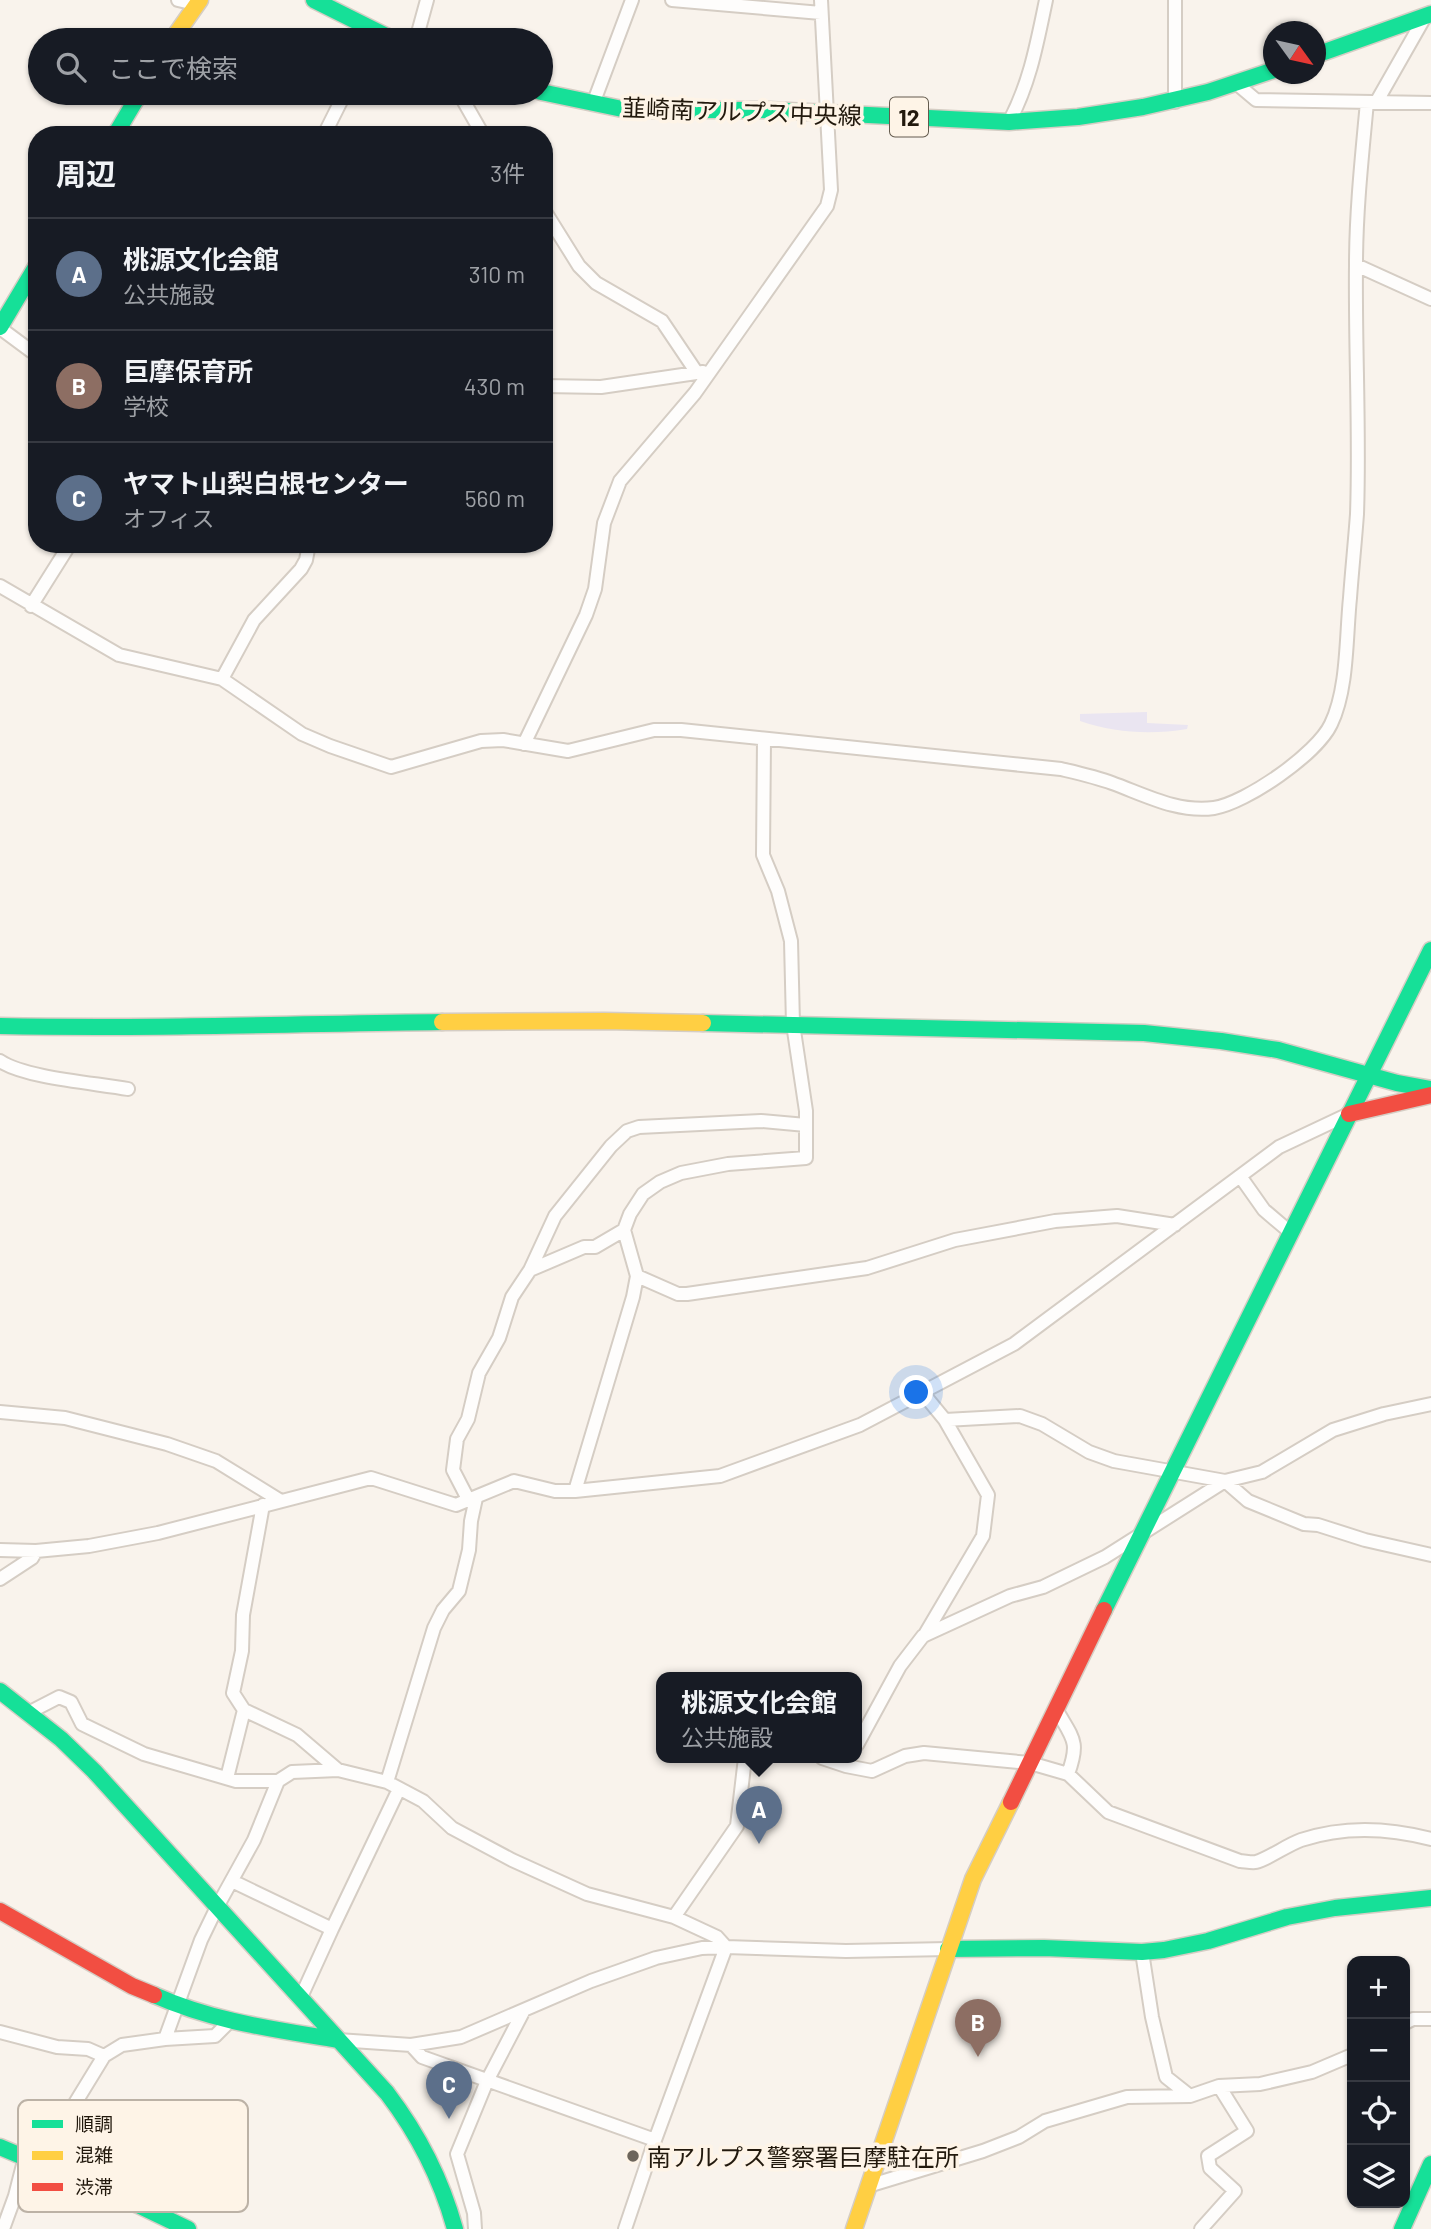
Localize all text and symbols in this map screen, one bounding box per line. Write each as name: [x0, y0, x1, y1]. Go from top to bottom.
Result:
north arrow: [1263, 21, 1326, 84]
search box: [28, 28, 553, 105]
icon: search: [52, 48, 90, 86]
text: ここで検索: [108, 52, 238, 83]
street label: 韮崎南アルプス中央線: [622, 92, 862, 130]
road number: 12: [890, 98, 928, 136]
text: 周辺: [56, 155, 116, 191]
text: 3件: [490, 159, 525, 187]
text: 桃源文化会館: [123, 243, 279, 274]
text: A: [71, 260, 87, 288]
text: 310 m: [469, 260, 525, 288]
text: 公共施設: [123, 280, 215, 308]
text: 巨摩保育所: [123, 355, 253, 386]
text: B: [72, 372, 86, 400]
text: 430 m: [464, 372, 525, 400]
text: 学校: [123, 392, 169, 420]
text: ヤマト山梨白根センター: [123, 467, 409, 498]
text: C: [72, 484, 86, 512]
text: 560 m: [465, 484, 525, 512]
text: オフィス: [123, 504, 215, 532]
your location: [899, 1375, 933, 1409]
popup: [656, 1672, 862, 1763]
text: 桃源文化会館: [681, 1686, 837, 1717]
text: 公共施設: [681, 1723, 773, 1751]
pin: A: [736, 1786, 782, 1844]
map controls: [1347, 1956, 1410, 2208]
button: +: [1347, 1956, 1410, 2019]
pin: B: [955, 1999, 1001, 2057]
button: −: [1347, 2019, 1410, 2082]
pin: C: [426, 2061, 472, 2119]
button: locate: [1347, 2082, 1410, 2145]
legend: [18, 2100, 248, 2212]
text: 順調: [75, 2112, 113, 2135]
place label: 南アルプス警察署巨摩駐在所: [647, 2142, 959, 2171]
text: 混雑: [75, 2143, 113, 2166]
button: layers: [1347, 2145, 1410, 2208]
marker: 南アルプス警察署巨摩駐在所: [625, 2148, 641, 2164]
text: 渋滞: [75, 2175, 113, 2198]

